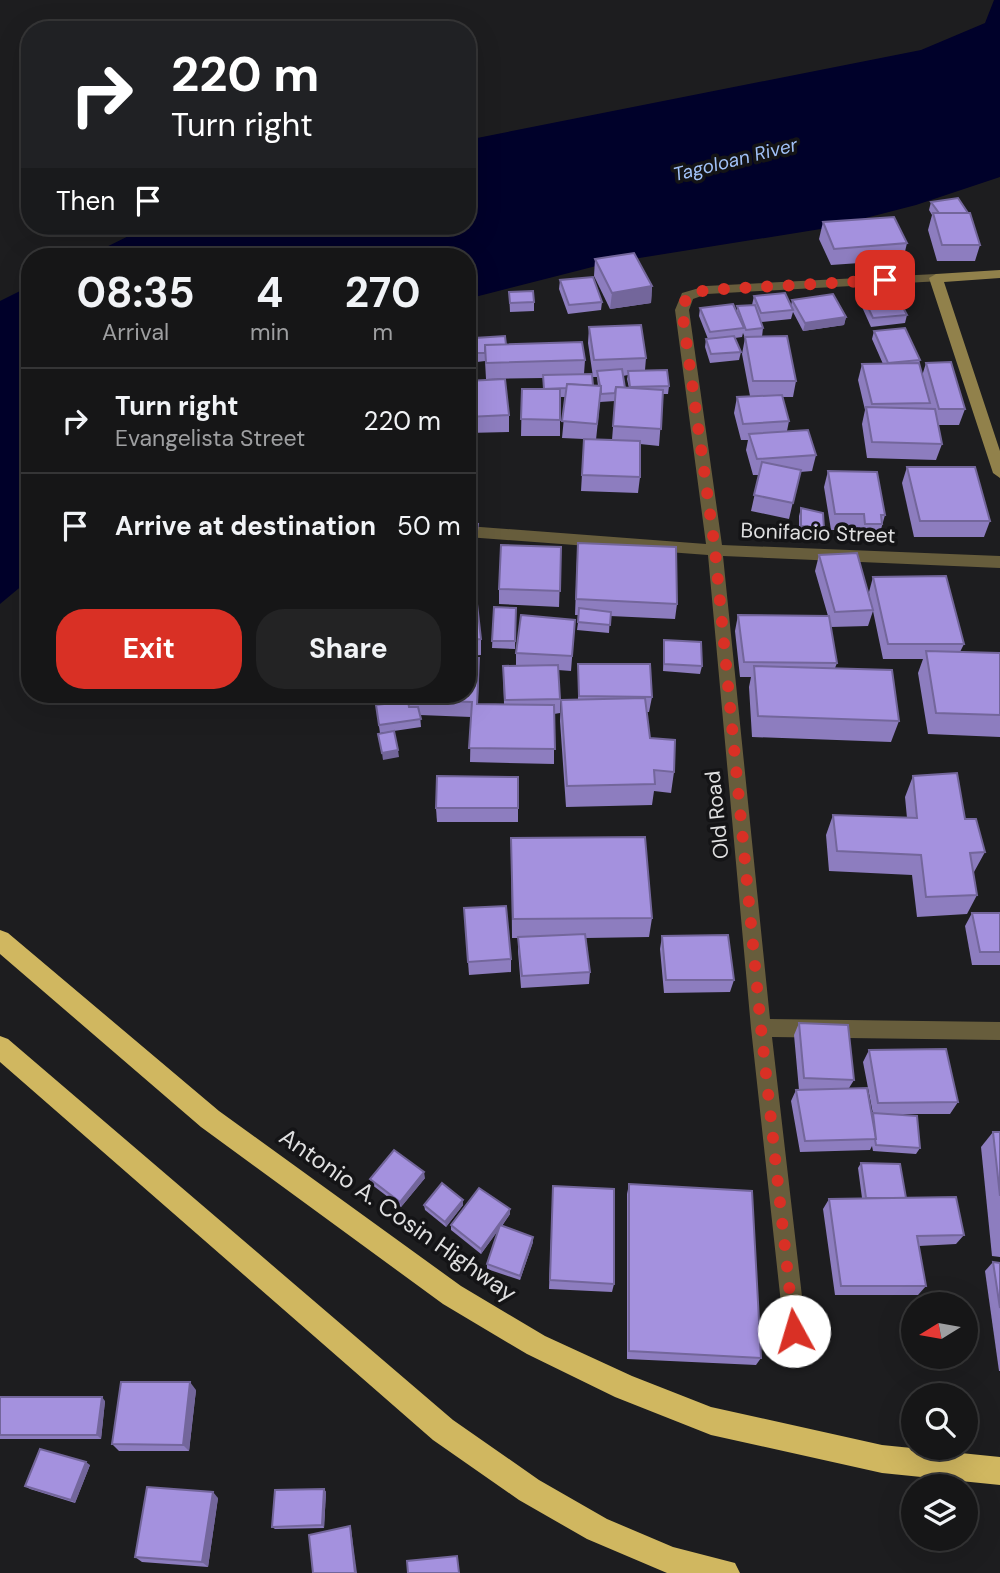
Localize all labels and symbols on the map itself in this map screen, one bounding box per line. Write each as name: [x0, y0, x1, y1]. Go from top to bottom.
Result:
water label: Tagoloan River: [670, 132, 801, 187]
pin: [855, 250, 915, 310]
street label: Bonifacio Street: [740, 516, 896, 550]
street label: Old Road: [698, 769, 736, 861]
street label: Antonio A. Cosin Highway: [274, 1121, 523, 1308]
north arrow: [901, 1292, 978, 1368]
position arrow: [757, 1294, 831, 1368]

